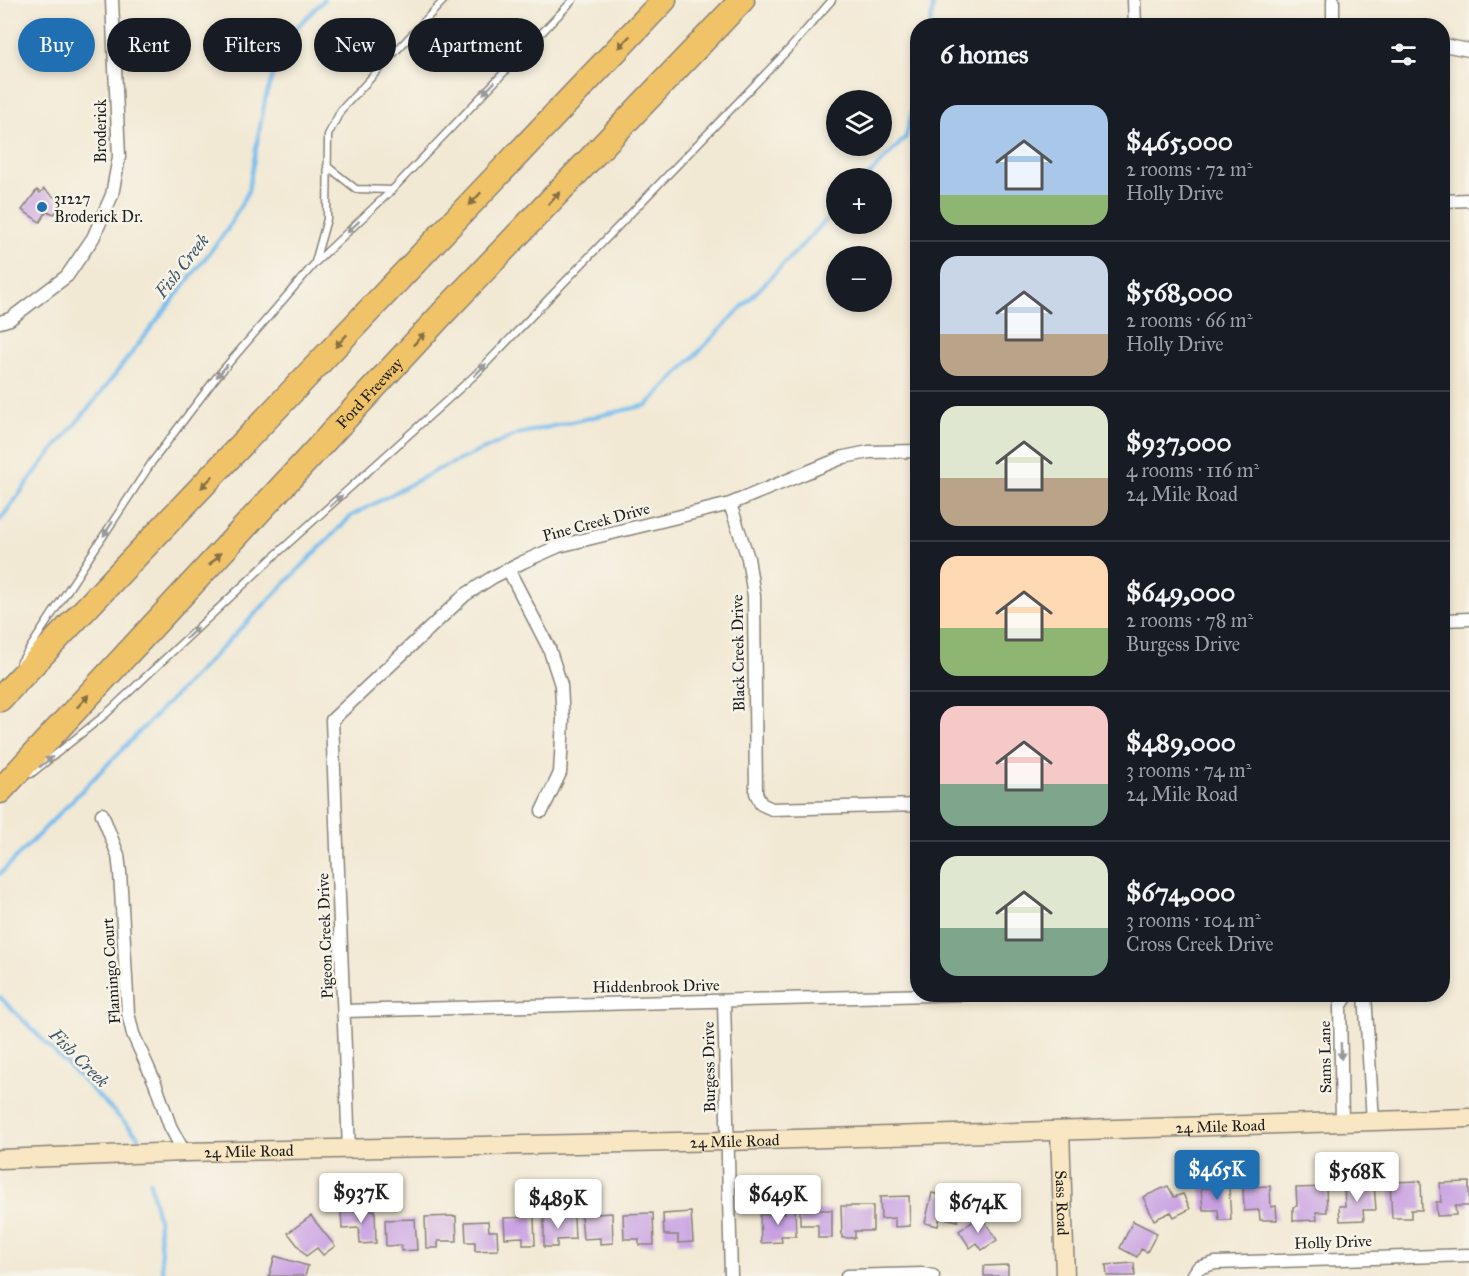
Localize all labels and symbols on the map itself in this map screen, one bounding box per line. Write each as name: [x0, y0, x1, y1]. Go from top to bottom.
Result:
one-way arrow: [617, 35, 631, 49]
one-way arrow: [483, 81, 497, 95]
street label: Broderick: [91, 99, 110, 163]
place label: 31227 Broderick Dr.: [54, 189, 143, 226]
one-way arrow: [547, 190, 561, 205]
one-way arrow: [469, 191, 482, 206]
marker: 31227 Broderick Dr.: [35, 200, 49, 214]
one-way arrow: [345, 220, 360, 234]
water label: Fish Creek: [150, 230, 214, 303]
one-way arrow: [412, 331, 426, 346]
one-way arrow: [335, 333, 349, 347]
street label: Ford Freeway: [332, 353, 407, 432]
one-way arrow: [216, 363, 229, 378]
one-way arrow: [472, 363, 487, 377]
one-way arrow: [200, 475, 214, 490]
one-way arrow: [328, 494, 343, 508]
street label: Pine Creek Drive: [540, 498, 652, 545]
one-way arrow: [102, 521, 113, 537]
one-way arrow: [208, 551, 222, 566]
street label: Black Creek Drive: [727, 594, 749, 712]
one-way arrow: [185, 627, 199, 641]
one-way arrow: [75, 695, 89, 709]
one-way arrow: [38, 755, 54, 768]
street label: Pigeon Creek Drive: [313, 872, 338, 999]
street label: Flamingo Court: [98, 917, 125, 1025]
street label: Hiddenbrook Drive: [592, 975, 720, 997]
street label: Sams Lane: [1315, 1020, 1335, 1093]
street label: Burgess Drive: [699, 1021, 720, 1113]
water label: Fish Creek: [44, 1023, 113, 1092]
one-way arrow: [1336, 1041, 1346, 1060]
street label: 24 Mile Road: [1175, 1115, 1266, 1137]
street label: 24 Mile Road: [690, 1130, 780, 1151]
street label: 24 Mile Road: [204, 1140, 294, 1161]
pin: $465K: [1175, 1150, 1259, 1201]
pin: $568K: [1315, 1152, 1399, 1203]
street label: Sass Road: [1052, 1170, 1073, 1236]
pin: $937K: [319, 1173, 403, 1224]
pin: $649K: [736, 1175, 820, 1226]
pin: $489K: [516, 1179, 600, 1230]
pin: $674K: [936, 1183, 1020, 1234]
street label: Holly Drive: [1294, 1231, 1373, 1253]

